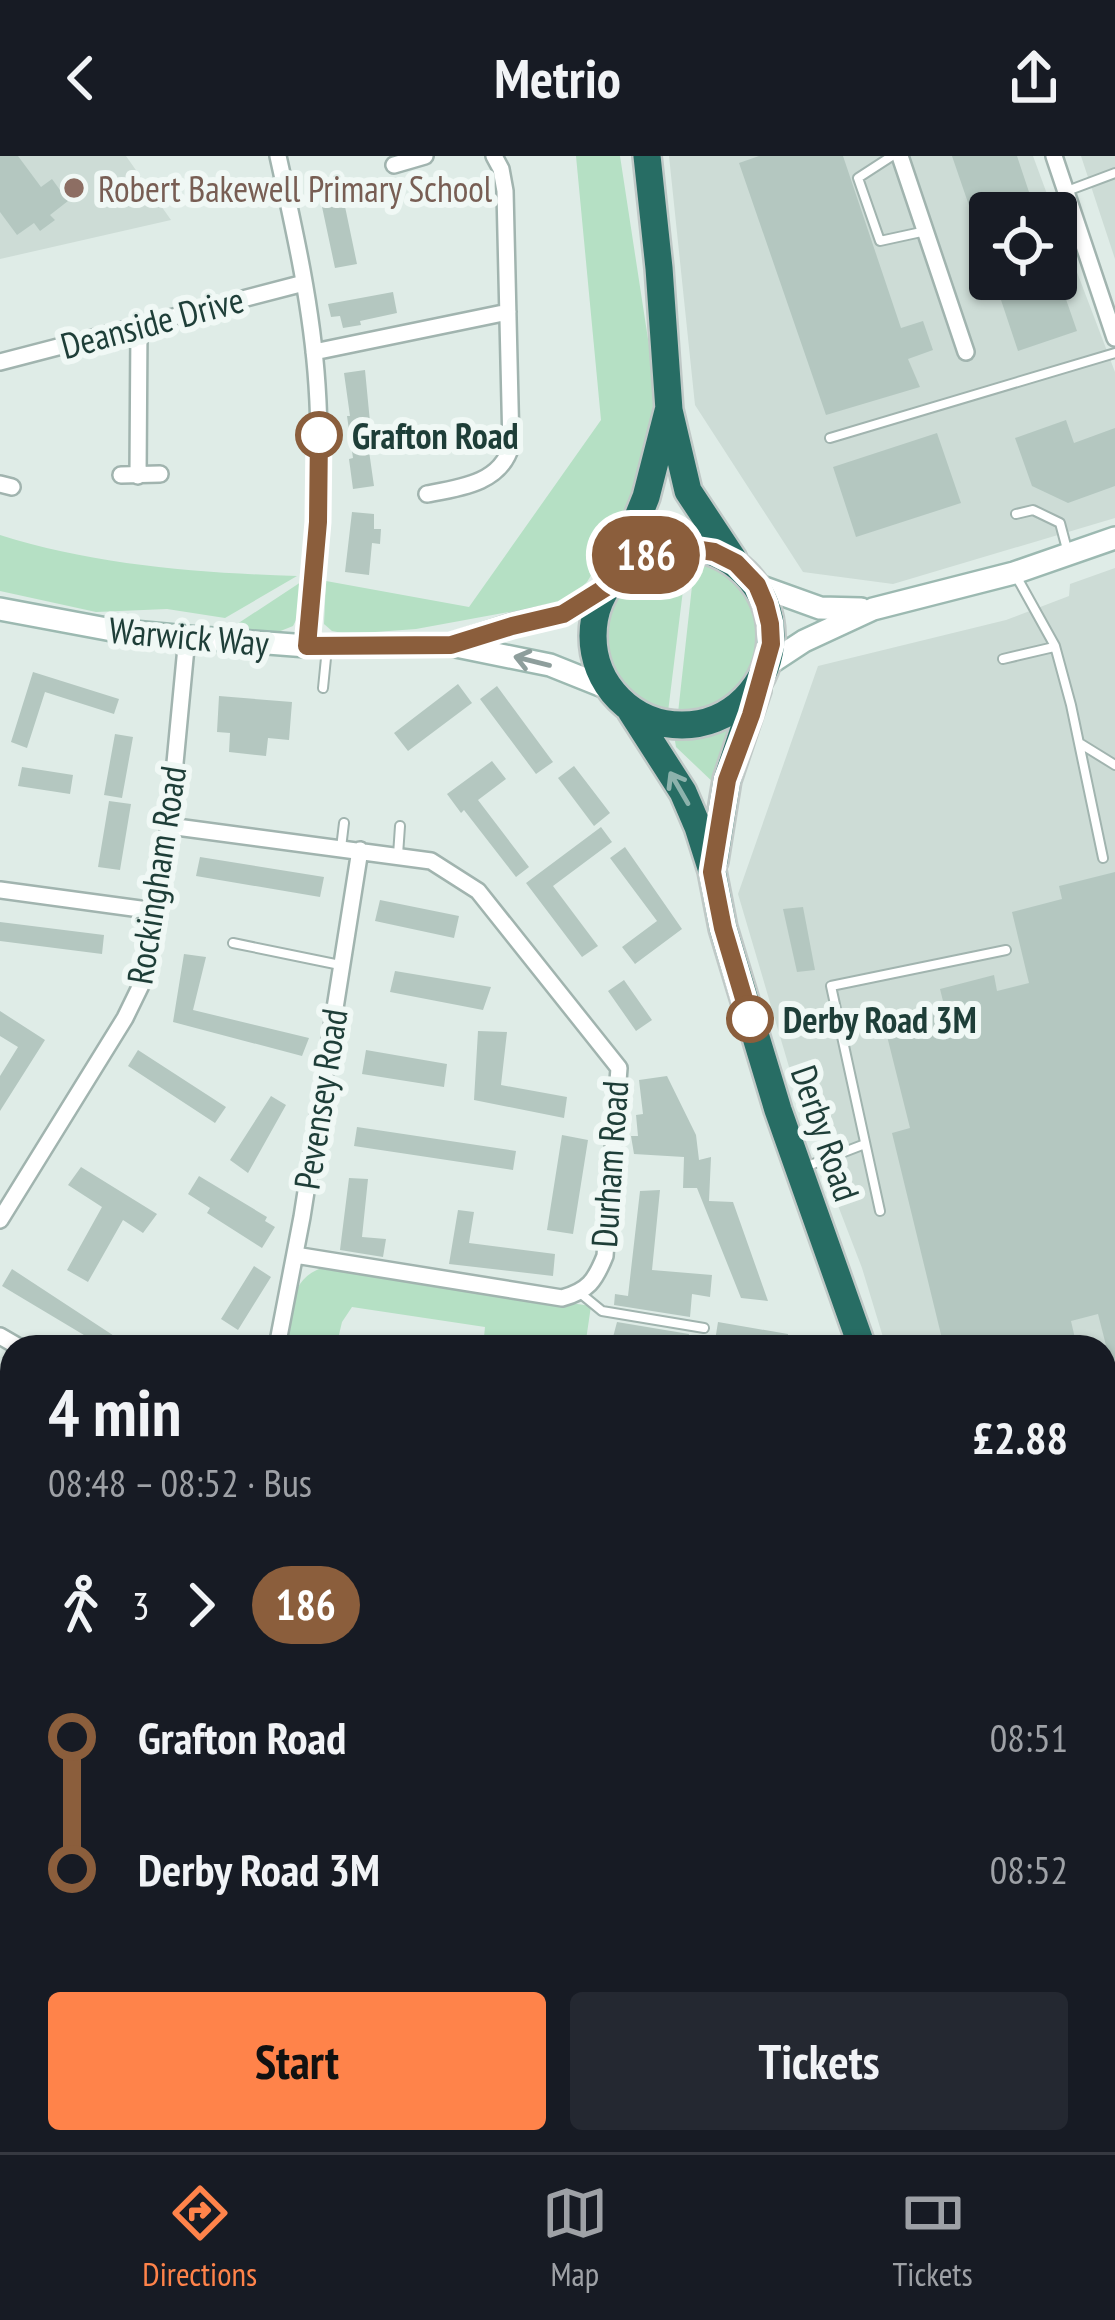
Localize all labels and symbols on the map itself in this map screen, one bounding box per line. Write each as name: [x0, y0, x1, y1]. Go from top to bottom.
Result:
place label: Robert Bakewell Primary School: [98, 165, 493, 212]
marker: Robert Bakewell Primary School: [61, 175, 87, 201]
street label: Deanside Drive: [55, 275, 249, 369]
place label: Grafton Road: [352, 412, 519, 459]
marker: Grafton Road: [297, 413, 341, 457]
line badge: 186: [577, 516, 715, 594]
street label: Warwick Way: [107, 606, 271, 666]
one-way arrow: [514, 649, 552, 671]
street label: Rockingham Road: [116, 763, 196, 987]
one-way arrow: [666, 771, 690, 806]
place label: Derby Road 3M: [783, 996, 977, 1043]
marker: Derby Road 3M: [728, 997, 772, 1041]
street label: Pevensey Road: [283, 1005, 357, 1193]
street label: Derby Road: [781, 1059, 871, 1207]
street label: Durham Road: [580, 1079, 638, 1249]

